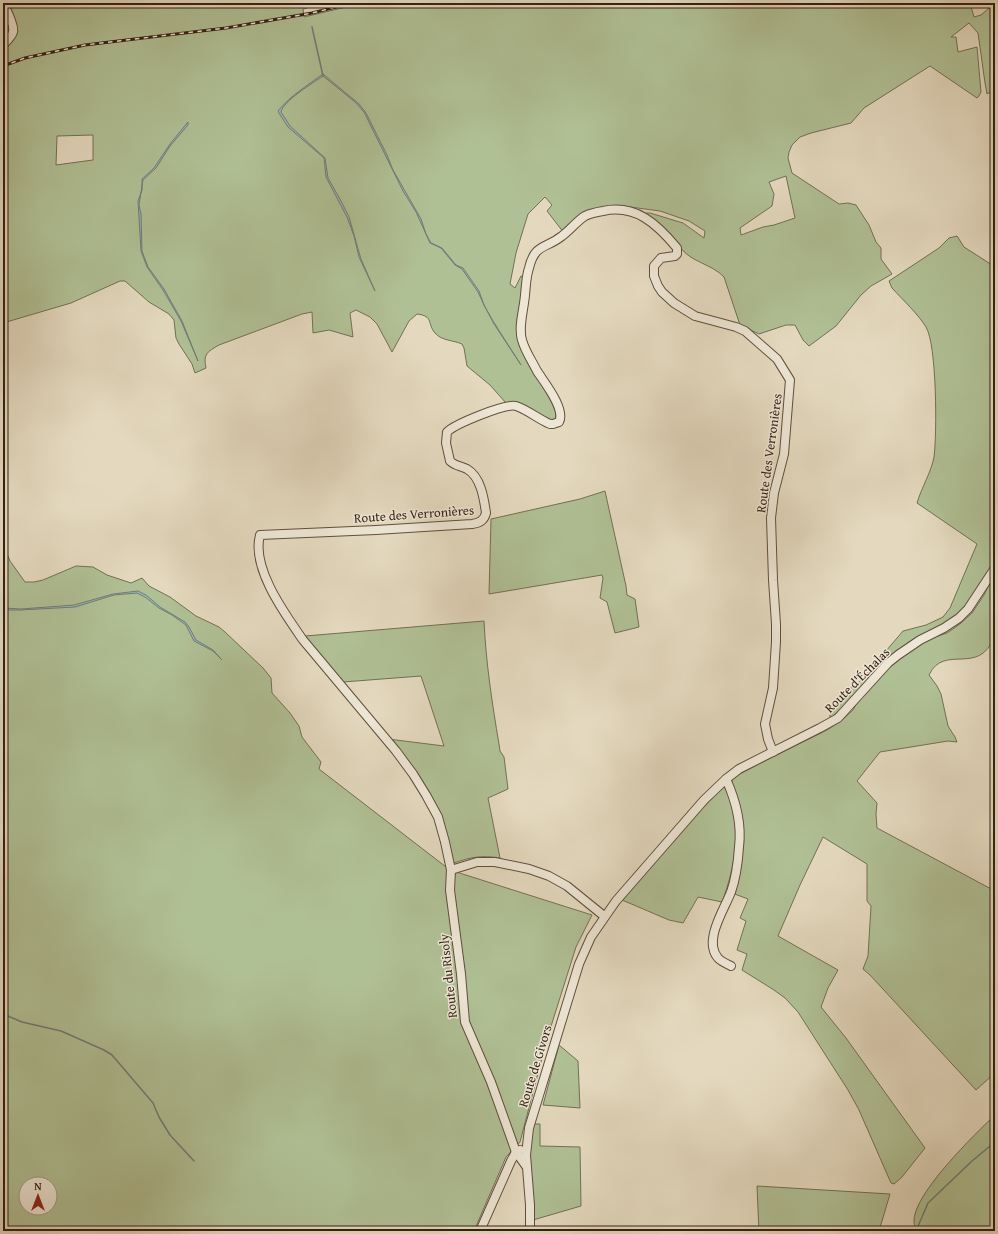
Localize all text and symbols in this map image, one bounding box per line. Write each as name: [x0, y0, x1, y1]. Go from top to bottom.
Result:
street label: Route des Verronières: [751, 392, 787, 514]
street label: Route des Verronières: [353, 500, 475, 528]
street label: Route d'Échalas: [820, 643, 894, 717]
street label: Route du Risoly: [434, 932, 462, 1019]
street label: Route de Givors: [513, 1022, 557, 1110]
north arrow: [18, 1176, 58, 1216]
text: N: [34, 1178, 42, 1194]

